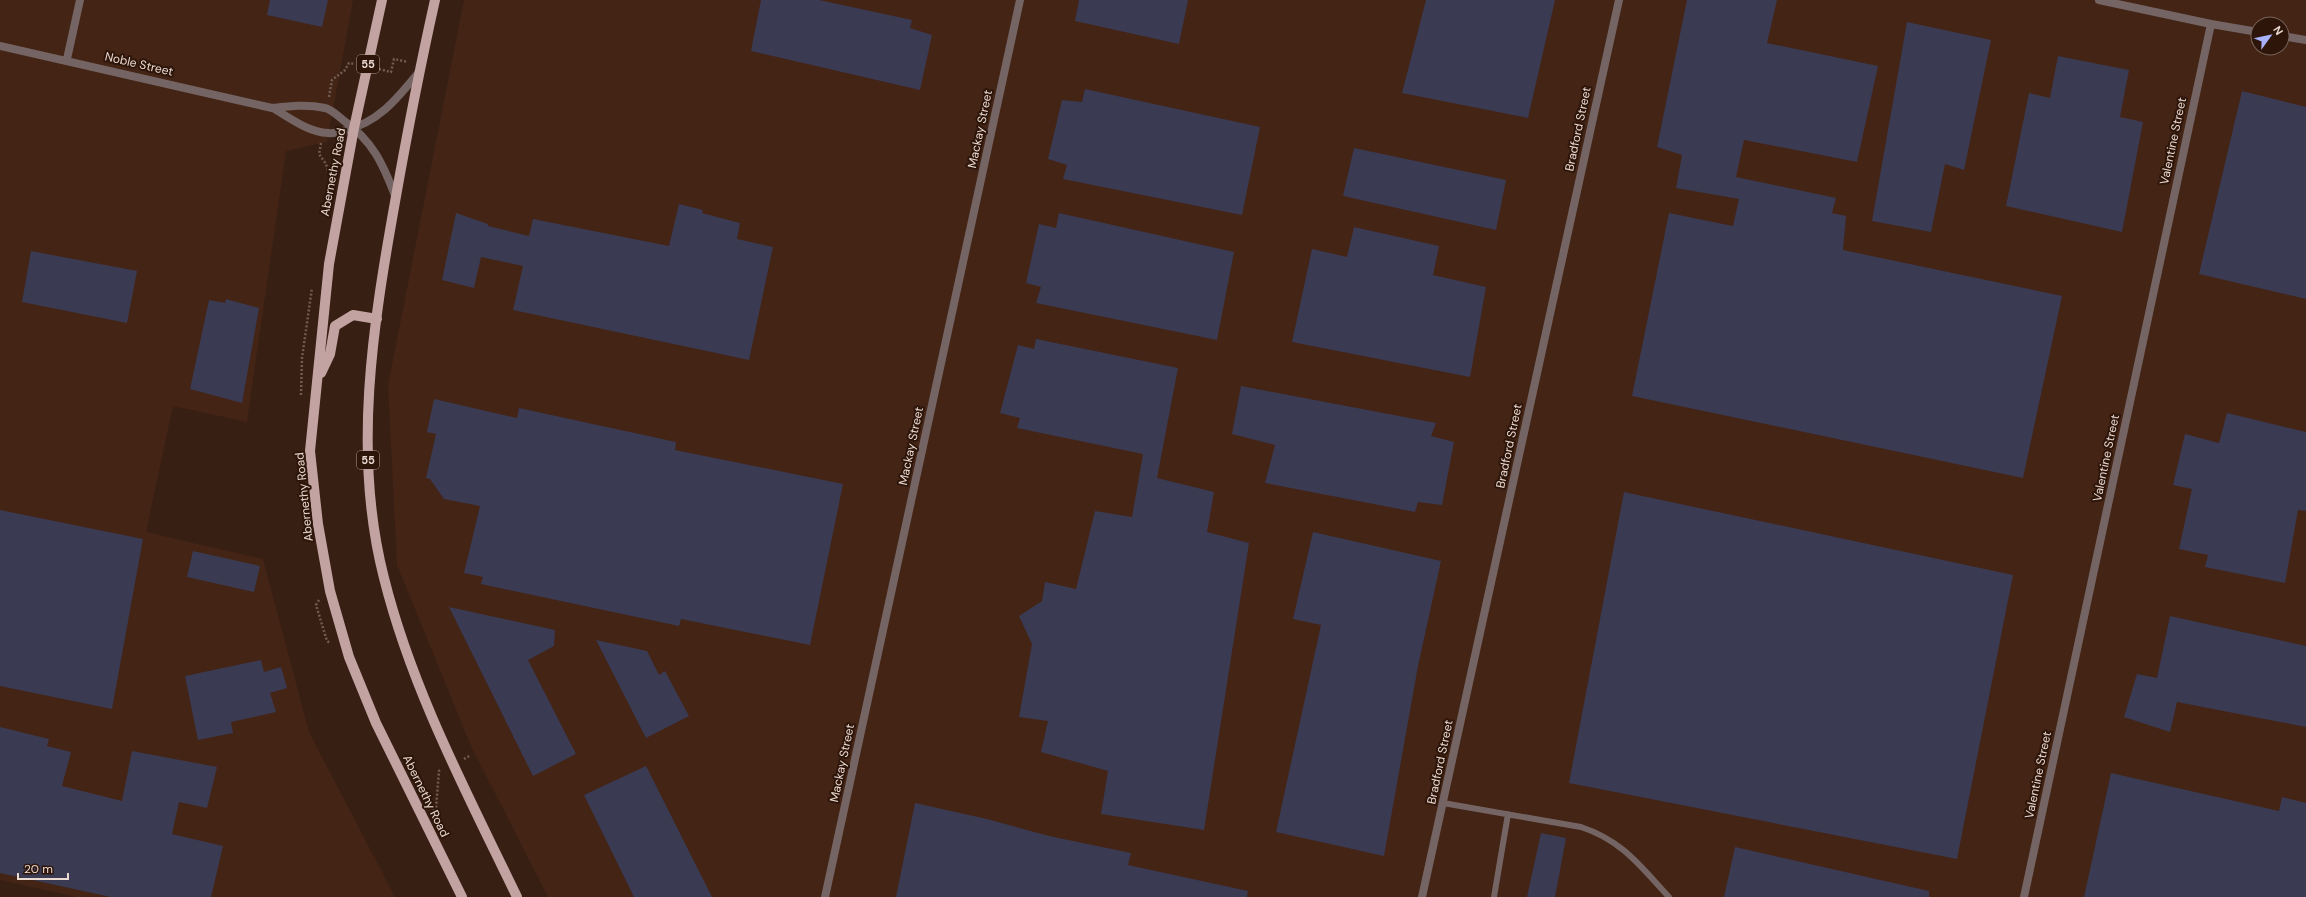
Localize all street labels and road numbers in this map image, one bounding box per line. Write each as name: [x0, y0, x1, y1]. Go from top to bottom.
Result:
street label: Noble Street: [103, 48, 175, 80]
road number: 55: [357, 55, 379, 73]
street label: Bradford Street: [1561, 85, 1595, 173]
street label: Mackay Street: [964, 88, 996, 170]
street label: Valentine Street: [2156, 96, 2190, 186]
street label: Abernethy Road: [317, 127, 349, 217]
street label: Bradford Street: [1492, 402, 1526, 490]
street label: Mackay Street: [895, 405, 927, 487]
street label: Valentine Street: [2089, 413, 2123, 503]
road number: 55: [357, 451, 379, 469]
street label: Abernethy Road: [291, 452, 317, 542]
street label: Bradford Street: [1423, 718, 1457, 806]
street label: Mackay Street: [826, 722, 858, 804]
street label: Valentine Street: [2021, 730, 2055, 820]
street label: Abernethy Road: [399, 752, 453, 840]

